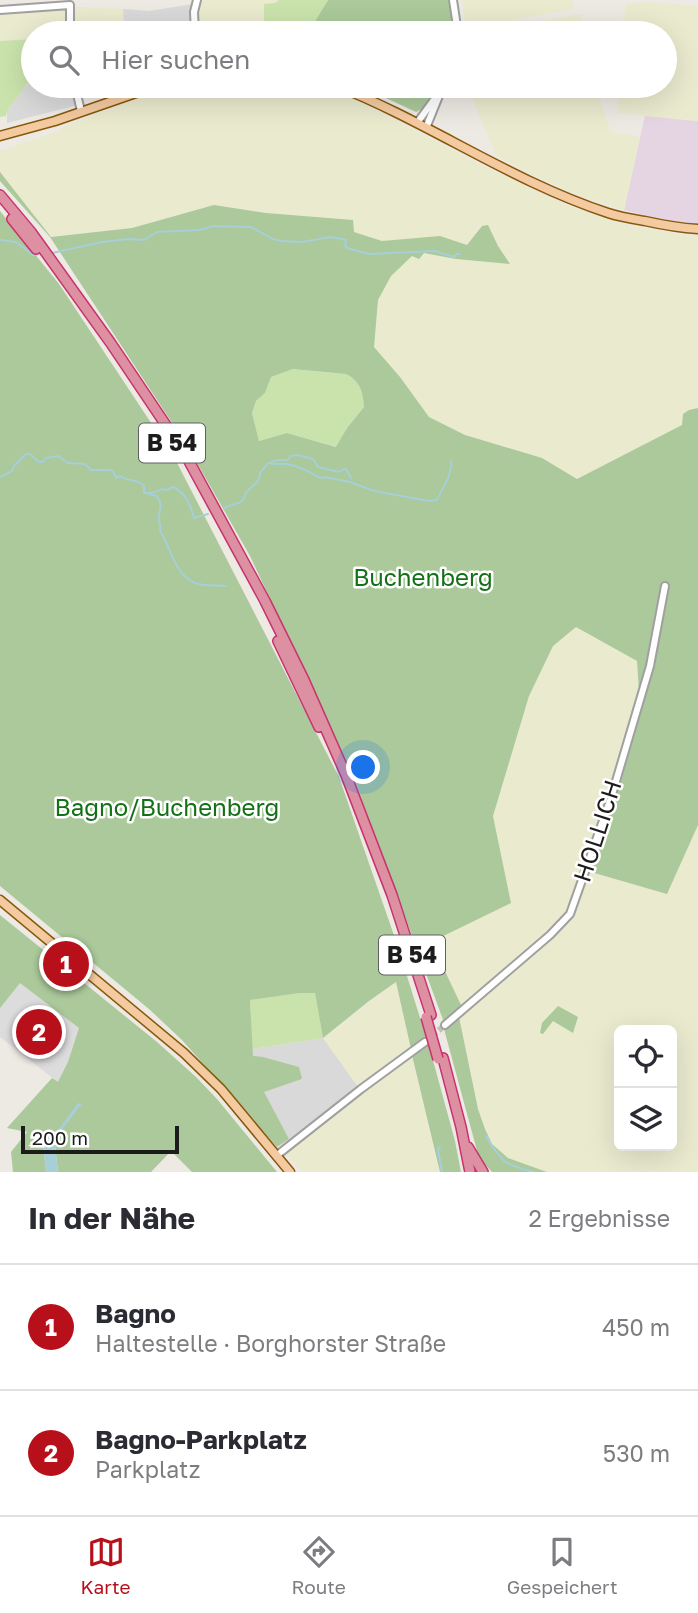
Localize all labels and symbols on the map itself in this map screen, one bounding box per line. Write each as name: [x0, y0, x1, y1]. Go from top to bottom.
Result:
road number: B 54: [139, 424, 205, 462]
park label: Buchenberg: [353, 562, 493, 591]
your location: [346, 750, 380, 784]
street label: HOLLICH: [566, 776, 627, 885]
park label: Bagno/Buchenberg: [55, 792, 279, 821]
road number: B 54: [379, 936, 445, 974]
pin: 1: [43, 938, 89, 990]
pin: 2: [16, 1006, 62, 1058]
scale bar: [21, 1123, 178, 1155]

